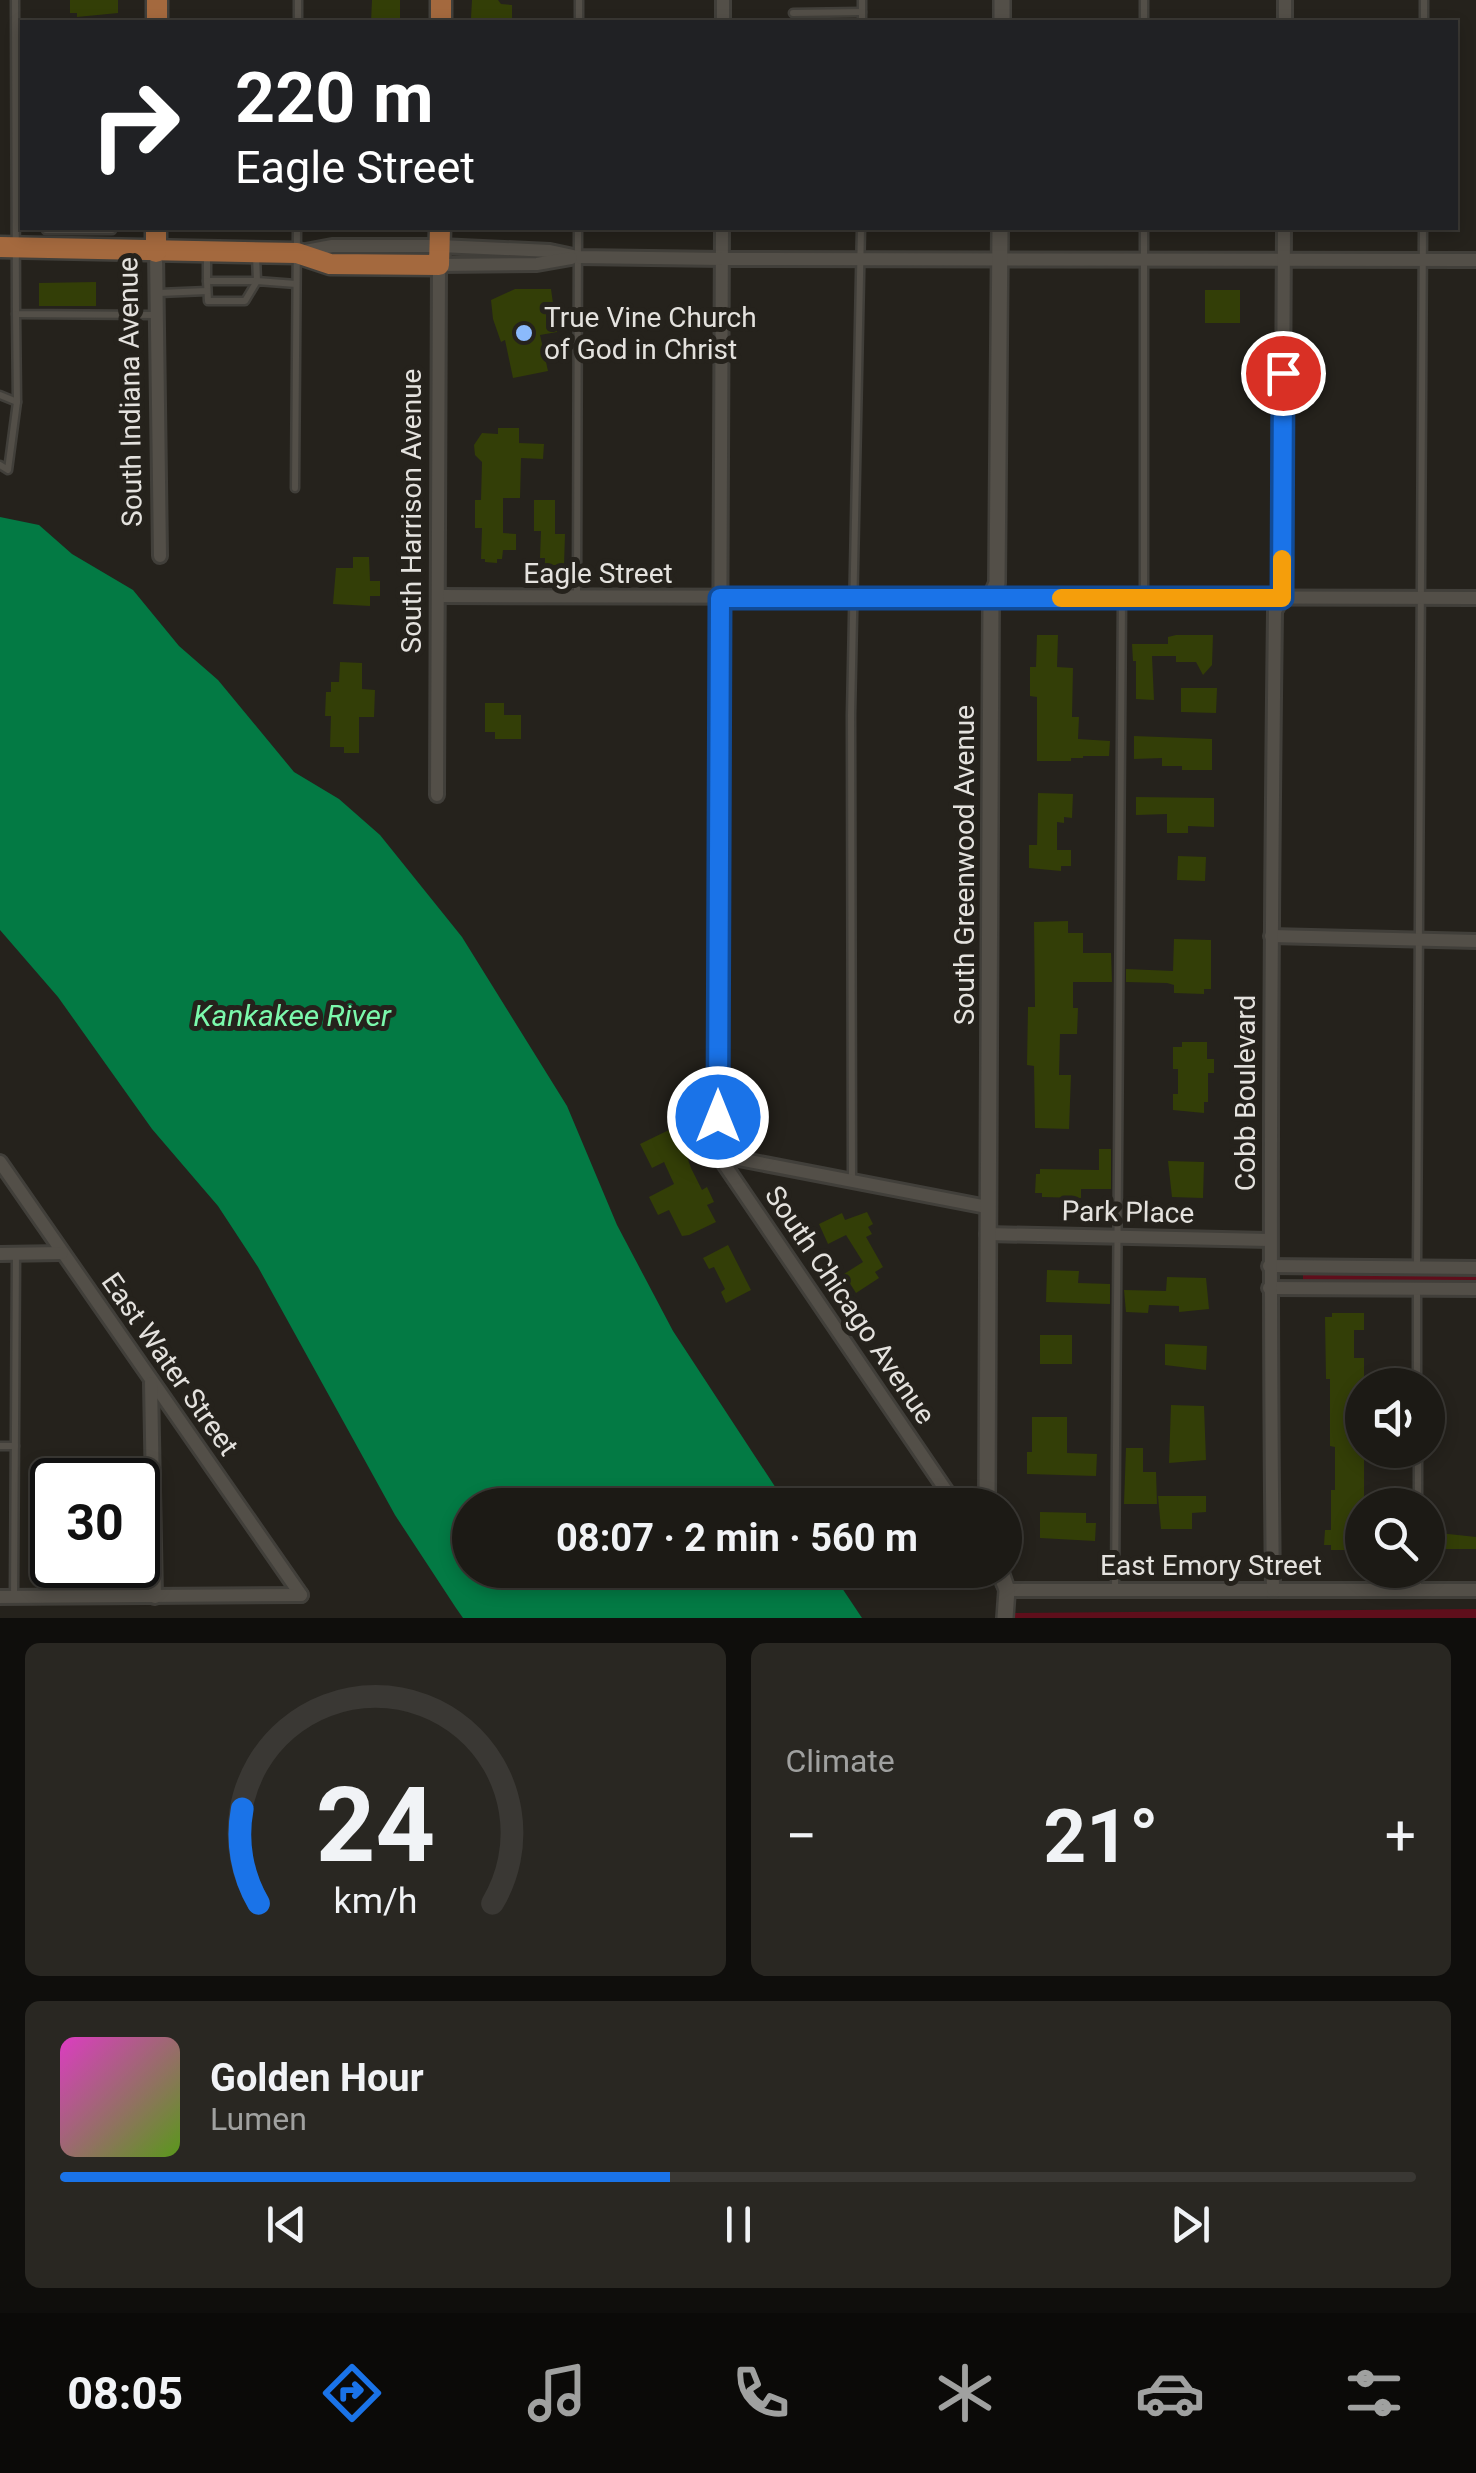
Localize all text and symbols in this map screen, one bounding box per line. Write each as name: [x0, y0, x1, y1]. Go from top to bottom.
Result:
text: 220 m: [235, 57, 434, 139]
icon: right: [70, 60, 200, 190]
text: Eagle Street: [235, 141, 475, 194]
street label: South Indiana Avenue: [111, 257, 149, 527]
place label: True Vine Church of God in Christ: [544, 301, 757, 366]
marker: True Vine Church of God in Christ: [513, 322, 535, 344]
pin: [1241, 331, 1326, 416]
icon: arrive: [1256, 346, 1311, 401]
street label: South Harrison Avenue: [395, 369, 428, 653]
street label: Eagle Street: [523, 557, 673, 590]
street label: South Greenwood Avenue: [948, 705, 981, 1025]
street label: Cobb Boulevard: [1229, 995, 1262, 1191]
water label: Kankakee River: [193, 998, 392, 1033]
position arrow: [666, 1065, 770, 1169]
street label: South Chicago Avenue: [758, 1180, 942, 1430]
street label: Park Place: [1061, 1194, 1195, 1230]
street label: East Water Street: [95, 1266, 245, 1462]
map controls: [1345, 1368, 1445, 1588]
button: sound: [1345, 1368, 1445, 1468]
speed limit sign: 30: [30, 1458, 160, 1588]
button: search: [1345, 1488, 1445, 1588]
text: 08:07 · 2 min · 560 m: [556, 1516, 918, 1560]
street label: East Emory Street: [1100, 1549, 1322, 1582]
text: Climate: [786, 1742, 895, 1780]
text: 24: [316, 1765, 435, 1886]
text: 21°: [1043, 1792, 1159, 1880]
text: −: [786, 1804, 817, 1868]
text: +: [1385, 1804, 1416, 1868]
text: km/h: [333, 1880, 417, 1922]
text: Golden Hour: [210, 2056, 424, 2100]
text: Lumen: [210, 2100, 307, 2138]
icon: previous: [259, 2197, 314, 2252]
icon: pause: [711, 2197, 766, 2252]
icon: next: [1163, 2197, 1218, 2252]
icon: directions: [317, 2358, 387, 2428]
icon: music: [522, 2358, 592, 2428]
icon: phone: [726, 2358, 796, 2428]
icon: climate: [930, 2358, 1000, 2428]
icon: car: [1135, 2358, 1205, 2428]
icon: filters: [1339, 2358, 1409, 2428]
text: 08:05: [67, 2367, 183, 2420]

